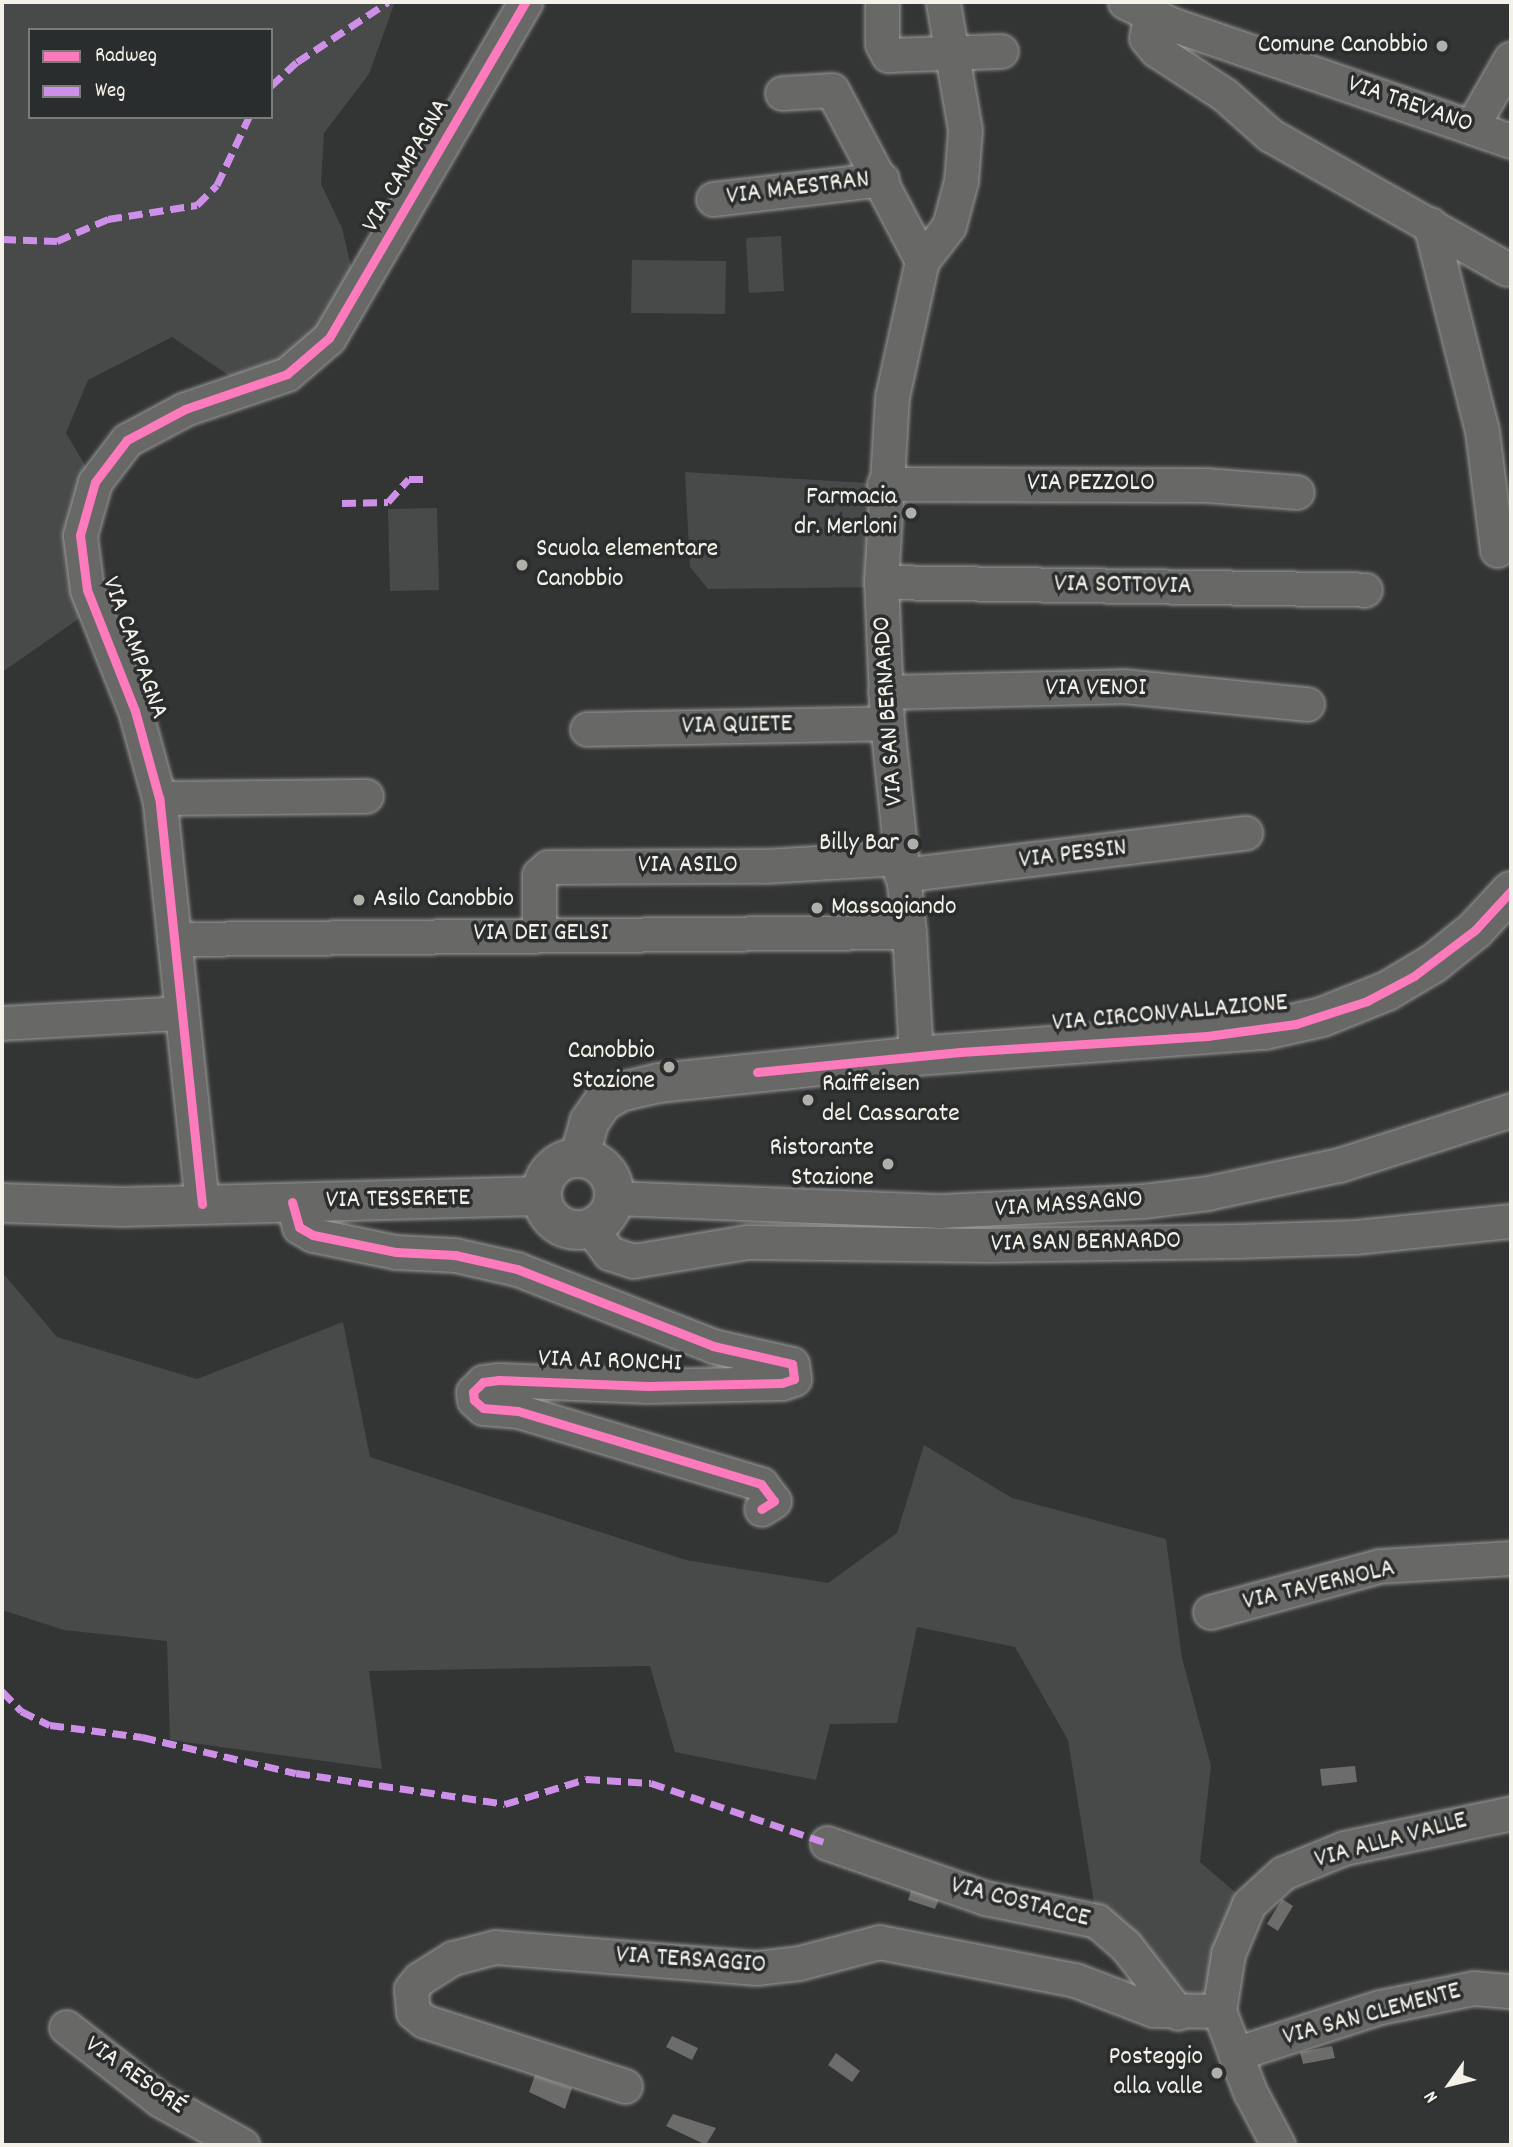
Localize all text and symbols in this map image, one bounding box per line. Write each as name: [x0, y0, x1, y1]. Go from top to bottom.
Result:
legend: [28, 28, 273, 119]
place label: Comune Canobbio: [1258, 30, 1428, 62]
marker: Comune Canobbio: [1434, 38, 1450, 54]
text: Radweg: [95, 42, 157, 72]
street label: VIA TREVANO: [1343, 69, 1477, 141]
text: Weg: [95, 77, 126, 107]
street label: VIA CAMPAGNA: [356, 94, 458, 238]
street label: VIA MAESTRAN: [725, 165, 871, 213]
street label: VIA PEZZOLO: [1027, 468, 1155, 500]
place label: Farmacia dr. Merloni: [794, 482, 897, 544]
marker: Farmacia dr. Merloni: [903, 505, 919, 521]
place label: Scuola elementare Canobbio: [536, 534, 718, 596]
marker: Scuola elementare Canobbio: [514, 557, 530, 573]
street label: VIA SOTTOVIA: [1054, 569, 1192, 603]
street label: VIA CAMPAGNA: [94, 573, 174, 723]
street label: VIA SAN BERNARDO: [867, 615, 911, 807]
street label: VIA VENOI: [1046, 673, 1146, 705]
street label: VIA QUIETE: [681, 709, 793, 743]
place label: Billy Bar: [819, 828, 899, 860]
street label: VIA PESSIN: [1017, 833, 1129, 877]
marker: Billy Bar: [905, 836, 921, 852]
street label: VIA ASILO: [638, 850, 738, 882]
place label: Asilo Canobbio: [373, 884, 514, 916]
marker: Asilo Canobbio: [351, 892, 367, 908]
place label: Massagiando: [831, 892, 957, 924]
marker: Massagiando: [809, 900, 825, 916]
street label: VIA DEI GELSI: [473, 918, 609, 950]
street label: VIA CIRCONVALLAZIONE: [1051, 988, 1289, 1040]
place label: Canobbio Stazione: [568, 1036, 655, 1098]
marker: Canobbio Stazione: [661, 1059, 677, 1075]
place label: Raiffeisen del Cassarate: [822, 1069, 960, 1130]
marker: Raiffeisen del Cassarate: [800, 1092, 816, 1108]
place label: Ristorante Stazione: [770, 1133, 874, 1194]
marker: Ristorante Stazione: [880, 1156, 896, 1172]
street label: VIA TESSERETE: [326, 1183, 470, 1217]
street label: VIA MASSAGNO: [994, 1184, 1144, 1226]
street label: VIA SAN BERNARDO: [991, 1226, 1181, 1260]
street label: VIA AI RONCHI: [538, 1344, 682, 1380]
street label: VIA TAVERNOLA: [1240, 1553, 1398, 1619]
street label: VIA ALLA VALLE: [1312, 1806, 1470, 1876]
street label: VIA COSTACCE: [947, 1871, 1093, 1935]
street label: VIA TERSAGGIO: [615, 1940, 767, 1982]
street label: VIA SAN CLEMENTE: [1280, 1976, 1464, 2054]
street label: VIA RESORÉ: [79, 2030, 191, 2122]
place label: Posteggio alla valle: [1109, 2042, 1203, 2104]
north arrow: [1415, 2049, 1485, 2119]
marker: Posteggio alla valle: [1209, 2065, 1225, 2081]
text: N: [1418, 2085, 1446, 2107]

